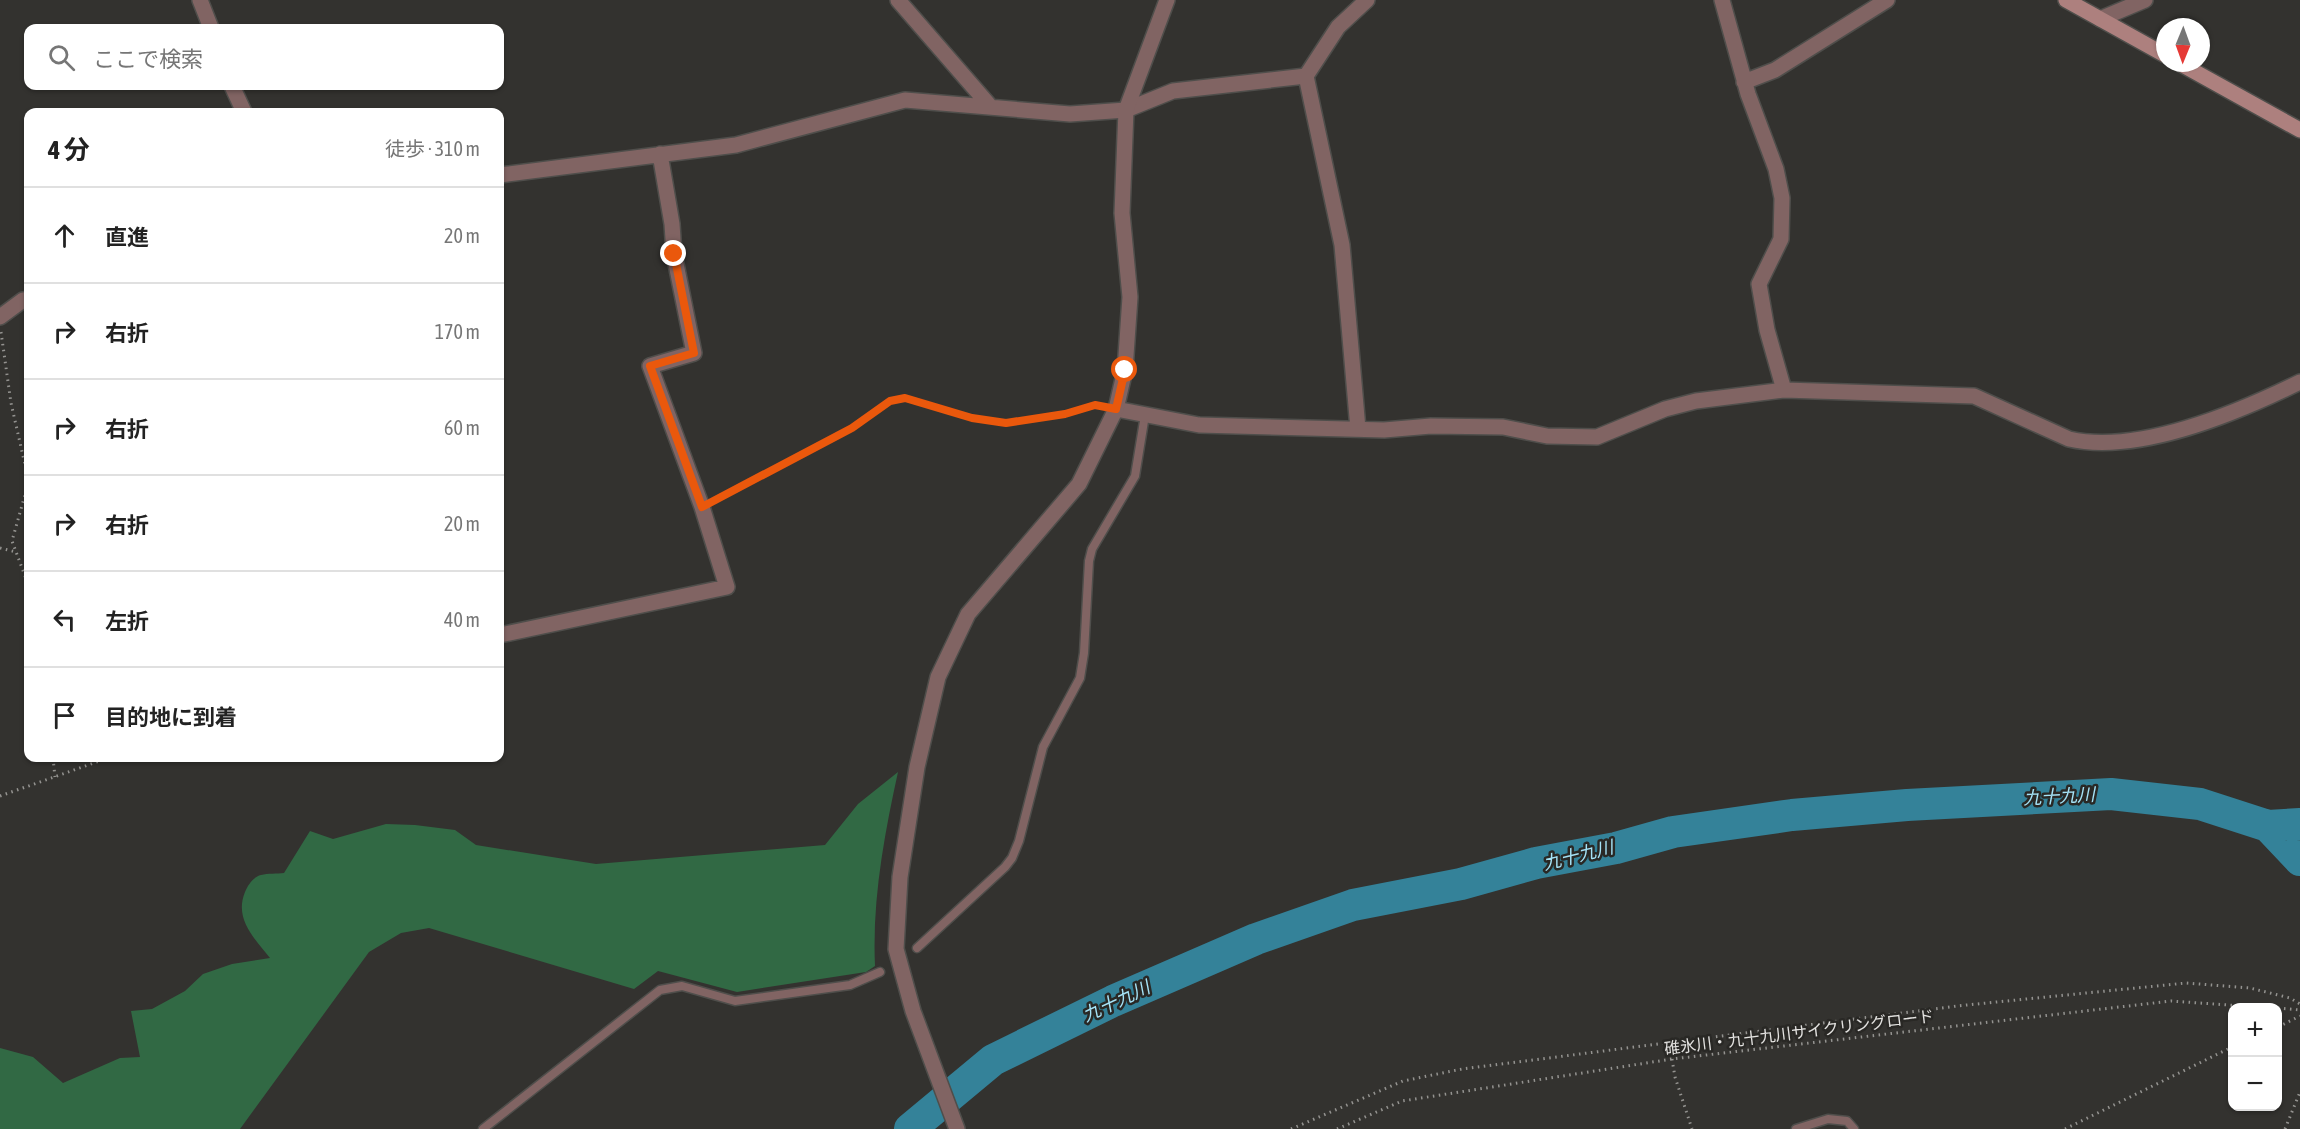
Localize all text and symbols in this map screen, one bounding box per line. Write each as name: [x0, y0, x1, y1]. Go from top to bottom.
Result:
north arrow: [2156, 18, 2210, 72]
search box: [24, 24, 504, 90]
icon: search: [45, 41, 78, 74]
text: ここで検索: [93, 46, 203, 72]
text: 4 分: [48, 135, 90, 165]
text: 徒歩 · 310 m: [385, 137, 480, 160]
icon: ahead: [48, 219, 81, 252]
text: 直進: [105, 224, 149, 250]
text: 20 m: [444, 224, 480, 247]
route end: [660, 240, 686, 266]
icon: right: [48, 315, 81, 348]
text: 右折: [105, 320, 149, 346]
text: 170 m: [435, 320, 480, 343]
route start: [1111, 356, 1137, 382]
icon: right: [48, 411, 81, 444]
text: 右折: [105, 416, 149, 442]
text: 60 m: [444, 416, 480, 439]
icon: right: [48, 507, 81, 540]
text: 右折: [105, 512, 149, 538]
text: 20 m: [444, 512, 480, 535]
icon: left: [48, 603, 81, 636]
text: 左折: [105, 608, 149, 634]
text: 40 m: [444, 608, 480, 631]
icon: arrive: [48, 699, 81, 732]
text: 目的地に到着: [105, 704, 237, 730]
water label: 九十九川: [2022, 784, 2097, 808]
water label: 九十九川: [1541, 836, 1617, 874]
water label: 九十九川: [1079, 975, 1155, 1026]
map controls: [2228, 1003, 2282, 1111]
button: +: [2228, 1003, 2282, 1057]
street label: 碓氷川・九十九川サイクリングロード: [1663, 1007, 1935, 1057]
button: −: [2228, 1057, 2282, 1111]

